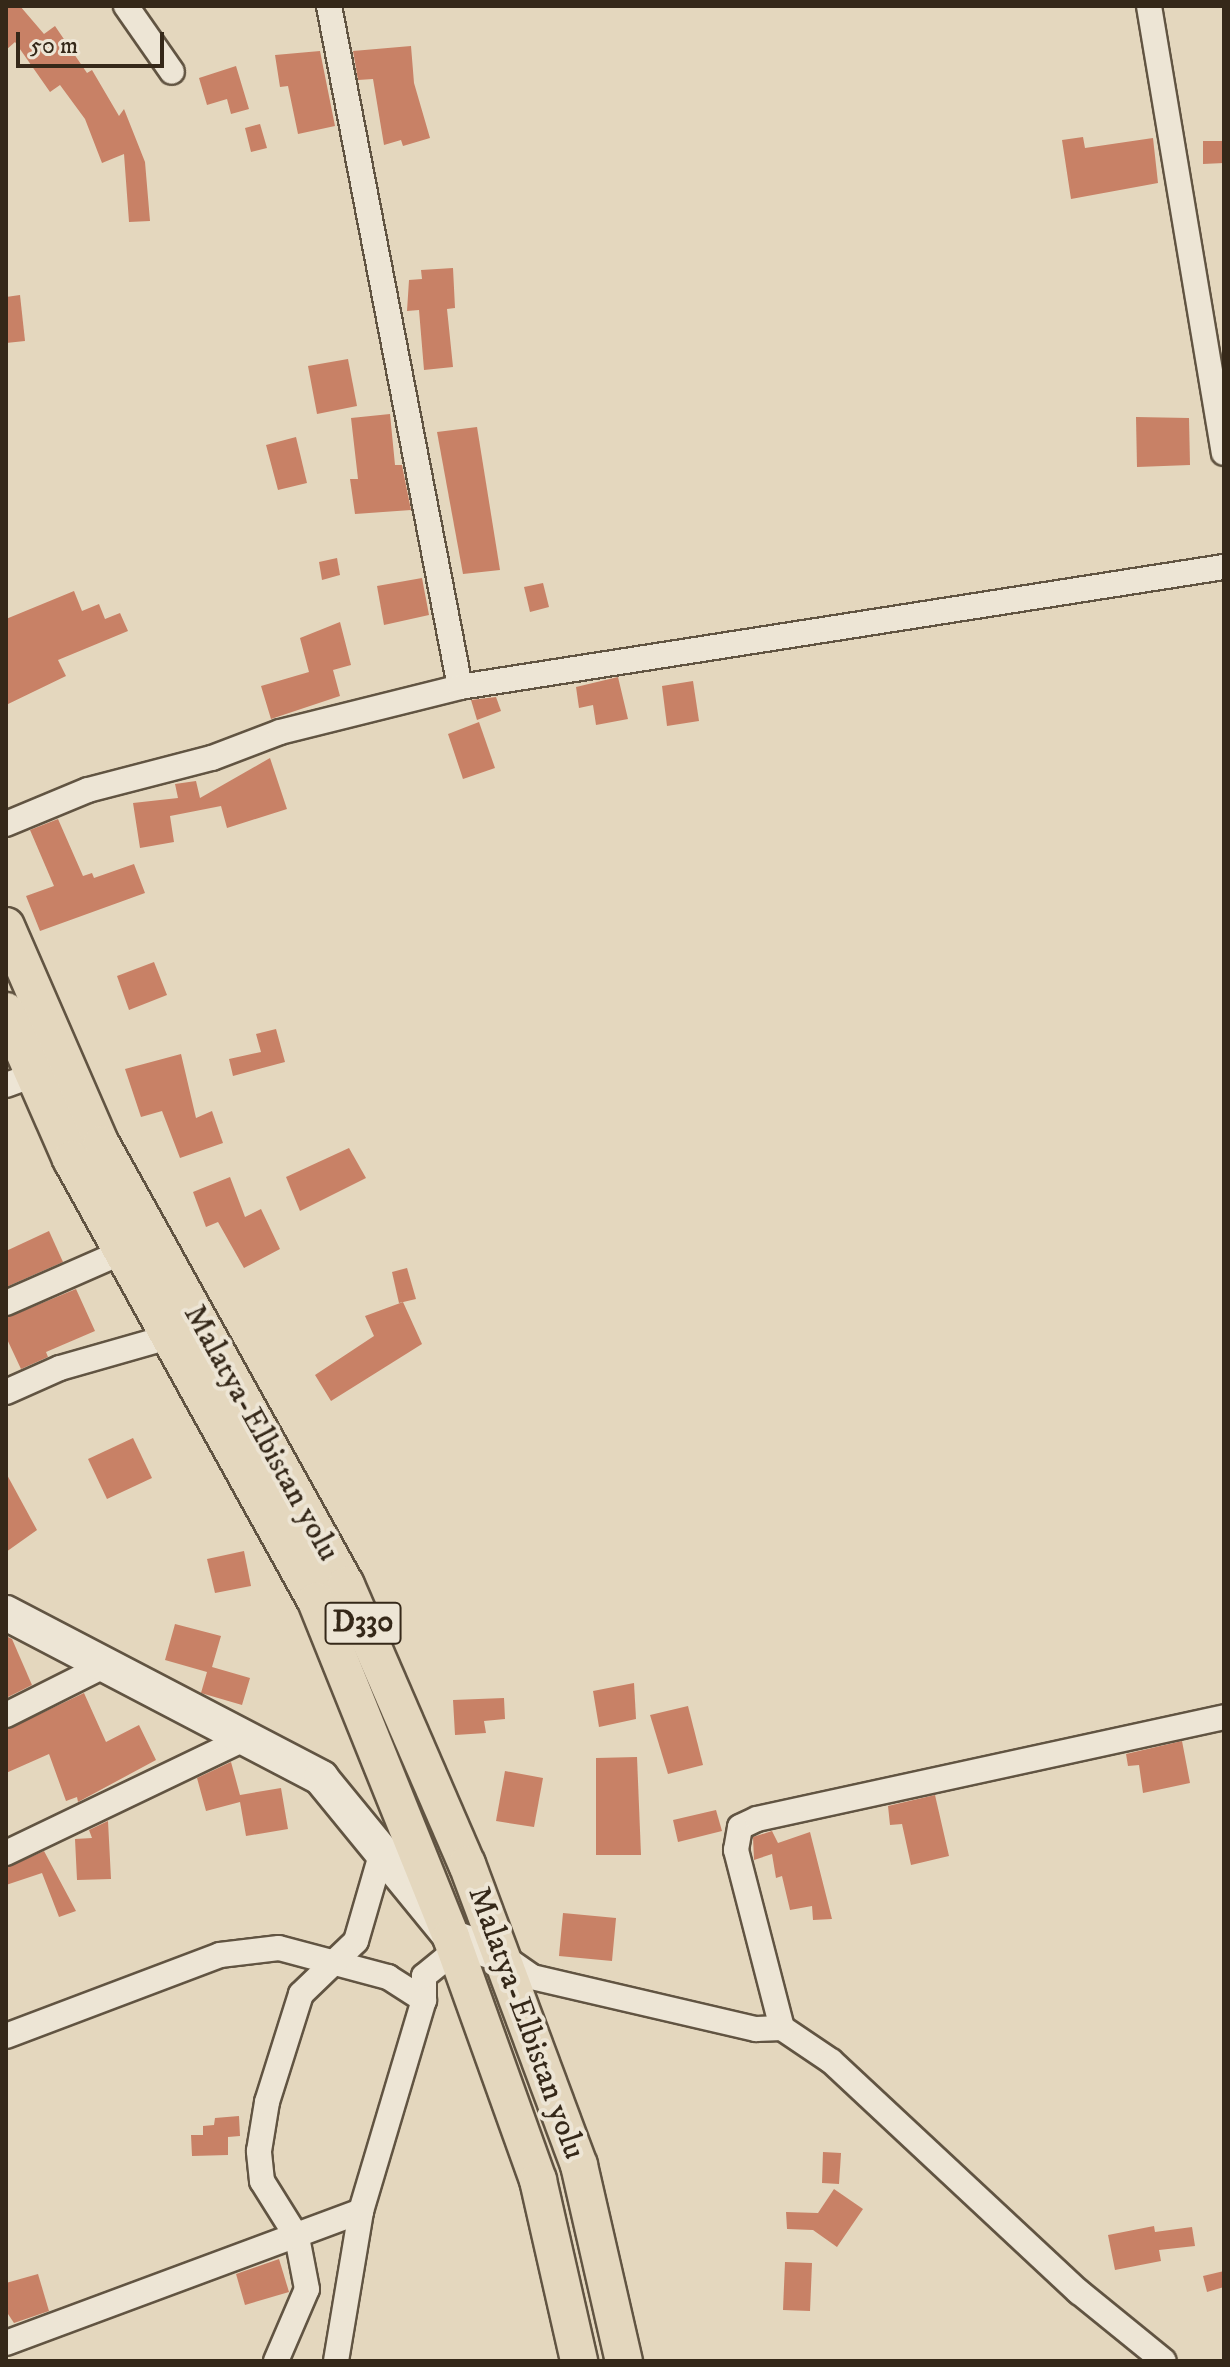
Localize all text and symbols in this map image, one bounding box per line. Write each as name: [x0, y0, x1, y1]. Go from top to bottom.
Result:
scale bar: [20, 16, 168, 66]
text: 50 m: [30, 31, 78, 61]
street label: Malatya-Elbistan yolu: [175, 1298, 347, 1568]
road number: D330: [323, 1597, 403, 1649]
street label: Malatya-Elbistan yolu: [459, 1882, 593, 2164]

